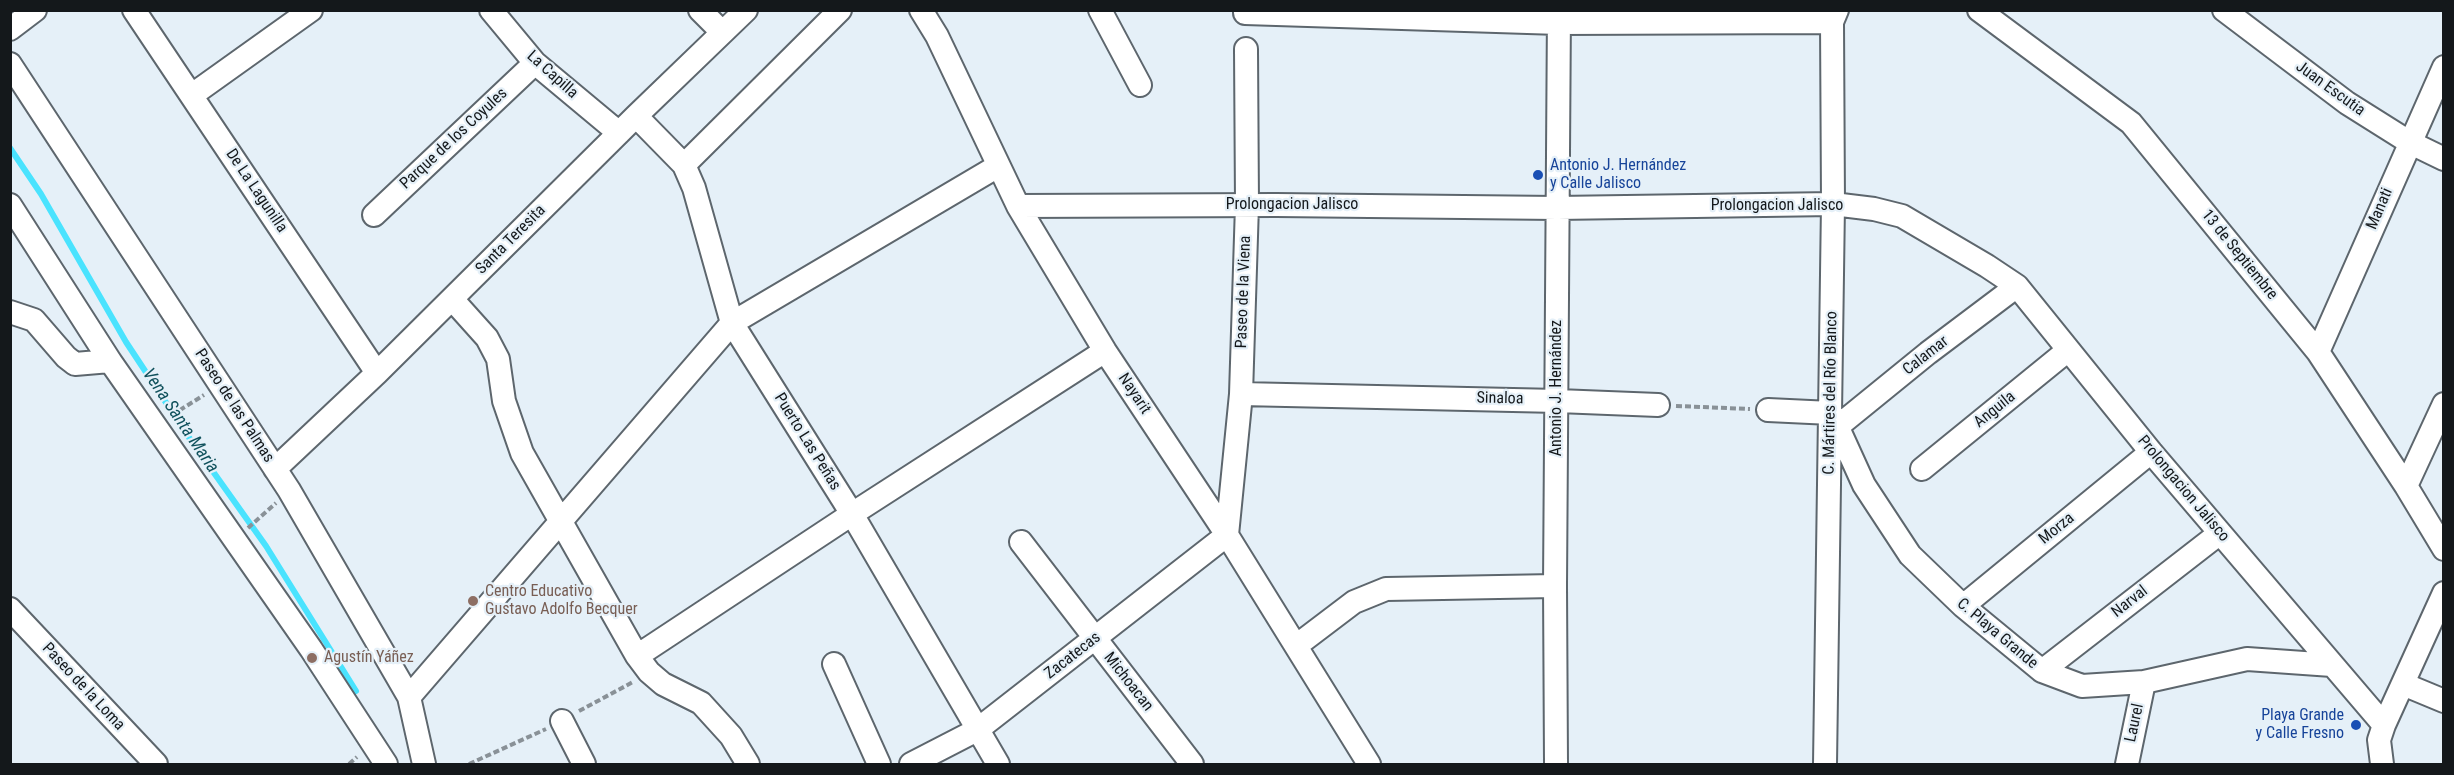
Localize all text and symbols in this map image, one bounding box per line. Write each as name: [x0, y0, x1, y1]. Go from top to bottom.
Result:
street label: La Capilla: [522, 47, 582, 103]
street label: Juan Escutia: [2292, 57, 2368, 121]
street label: Parque de los Coyules: [396, 84, 512, 194]
street label: De La Lagunilla: [221, 146, 291, 236]
place label: Antonio J. Hernández y Calle Jalisco: [1550, 156, 1686, 194]
marker: Antonio J. Hernández y Calle Jalisco: [1531, 168, 1545, 182]
street label: Manati: [2363, 185, 2397, 233]
street label: Prolongacion Jalisco: [1226, 195, 1358, 215]
street label: Prolongacion Jalisco: [1711, 196, 1843, 216]
street label: Santa Teresita: [472, 201, 550, 279]
street label: 13 de Septiembre: [2197, 206, 2281, 304]
street label: Paseo de la Viena: [1232, 235, 1256, 349]
street label: C. Mártires del Río Blanco: [1820, 311, 1842, 475]
street label: Antonio J. Hernández: [1547, 320, 1567, 456]
street label: Calamar: [1899, 332, 1953, 380]
street label: Paseo de las Palmas: [190, 346, 278, 466]
water label: Vena Santa Maria: [137, 365, 223, 477]
street label: Nayarit: [1113, 370, 1155, 418]
street label: Anguila: [1970, 388, 2020, 432]
street label: Sinaloa: [1476, 389, 1524, 409]
street label: Puerto Las Peñas: [769, 390, 845, 494]
street label: Prolongacion Jalisco: [2133, 432, 2233, 546]
street label: Morza: [2036, 509, 2078, 549]
place label: Centro Educativo Gustavo Adolfo Becquer: [485, 582, 638, 620]
street label: Narval: [2108, 582, 2152, 622]
marker: Centro Educativo Gustavo Adolfo Becquer: [466, 594, 480, 608]
street label: C. Playa Grande: [1953, 595, 2041, 673]
street label: Zacatecas: [1041, 628, 1105, 684]
street label: Paseo de la Loma: [38, 639, 128, 735]
place label: Agustín Yáñez: [324, 648, 414, 668]
street label: Michoacan: [1099, 649, 1157, 715]
marker: Agustín Yáñez: [305, 651, 319, 665]
street label: Laurel: [2122, 702, 2148, 744]
place label: Playa Grande y Calle Fresno: [2256, 706, 2344, 744]
marker: Playa Grande y Calle Fresno: [2349, 718, 2363, 732]

